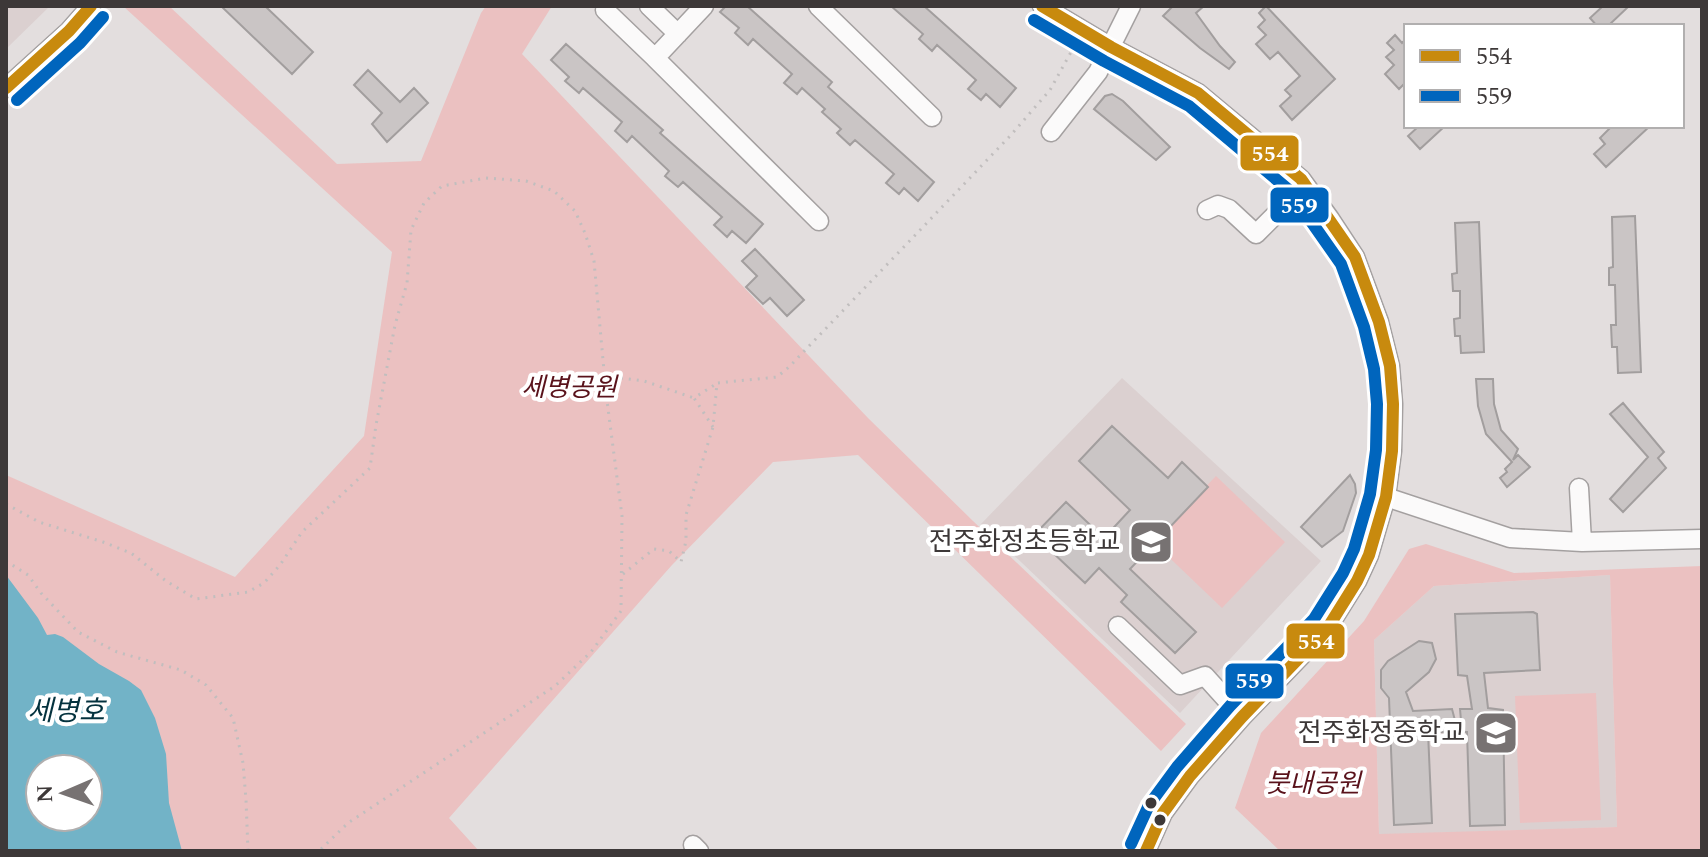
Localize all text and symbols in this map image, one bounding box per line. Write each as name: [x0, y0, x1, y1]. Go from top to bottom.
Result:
legend: [1404, 24, 1684, 128]
text: 554: [1476, 39, 1512, 75]
text: 559: [1476, 79, 1512, 115]
line badge: 554: [1239, 134, 1300, 172]
text: 554: [1251, 138, 1289, 171]
line badge: 559: [1269, 186, 1330, 224]
text: 559: [1280, 190, 1318, 223]
park label: 세병공원: [521, 368, 619, 408]
school or university icon: 전주화정초등학교: [1127, 518, 1175, 566]
place label: 전주화정초등학교: [929, 522, 1120, 562]
line badge: 554: [1285, 622, 1346, 660]
text: 554: [1297, 626, 1335, 659]
line badge: 559: [1224, 662, 1285, 700]
text: 559: [1235, 665, 1273, 698]
water label: 세병호: [27, 690, 107, 733]
school or university icon: 전주화정중학교: [1472, 709, 1520, 757]
place label: 전주화정중학교: [1298, 713, 1465, 753]
north arrow: [24, 753, 104, 833]
park label: 붓내공원: [1265, 764, 1363, 804]
text: N: [29, 784, 62, 803]
unlabelled marker: [1143, 795, 1159, 811]
unlabelled marker: [1152, 812, 1168, 828]

